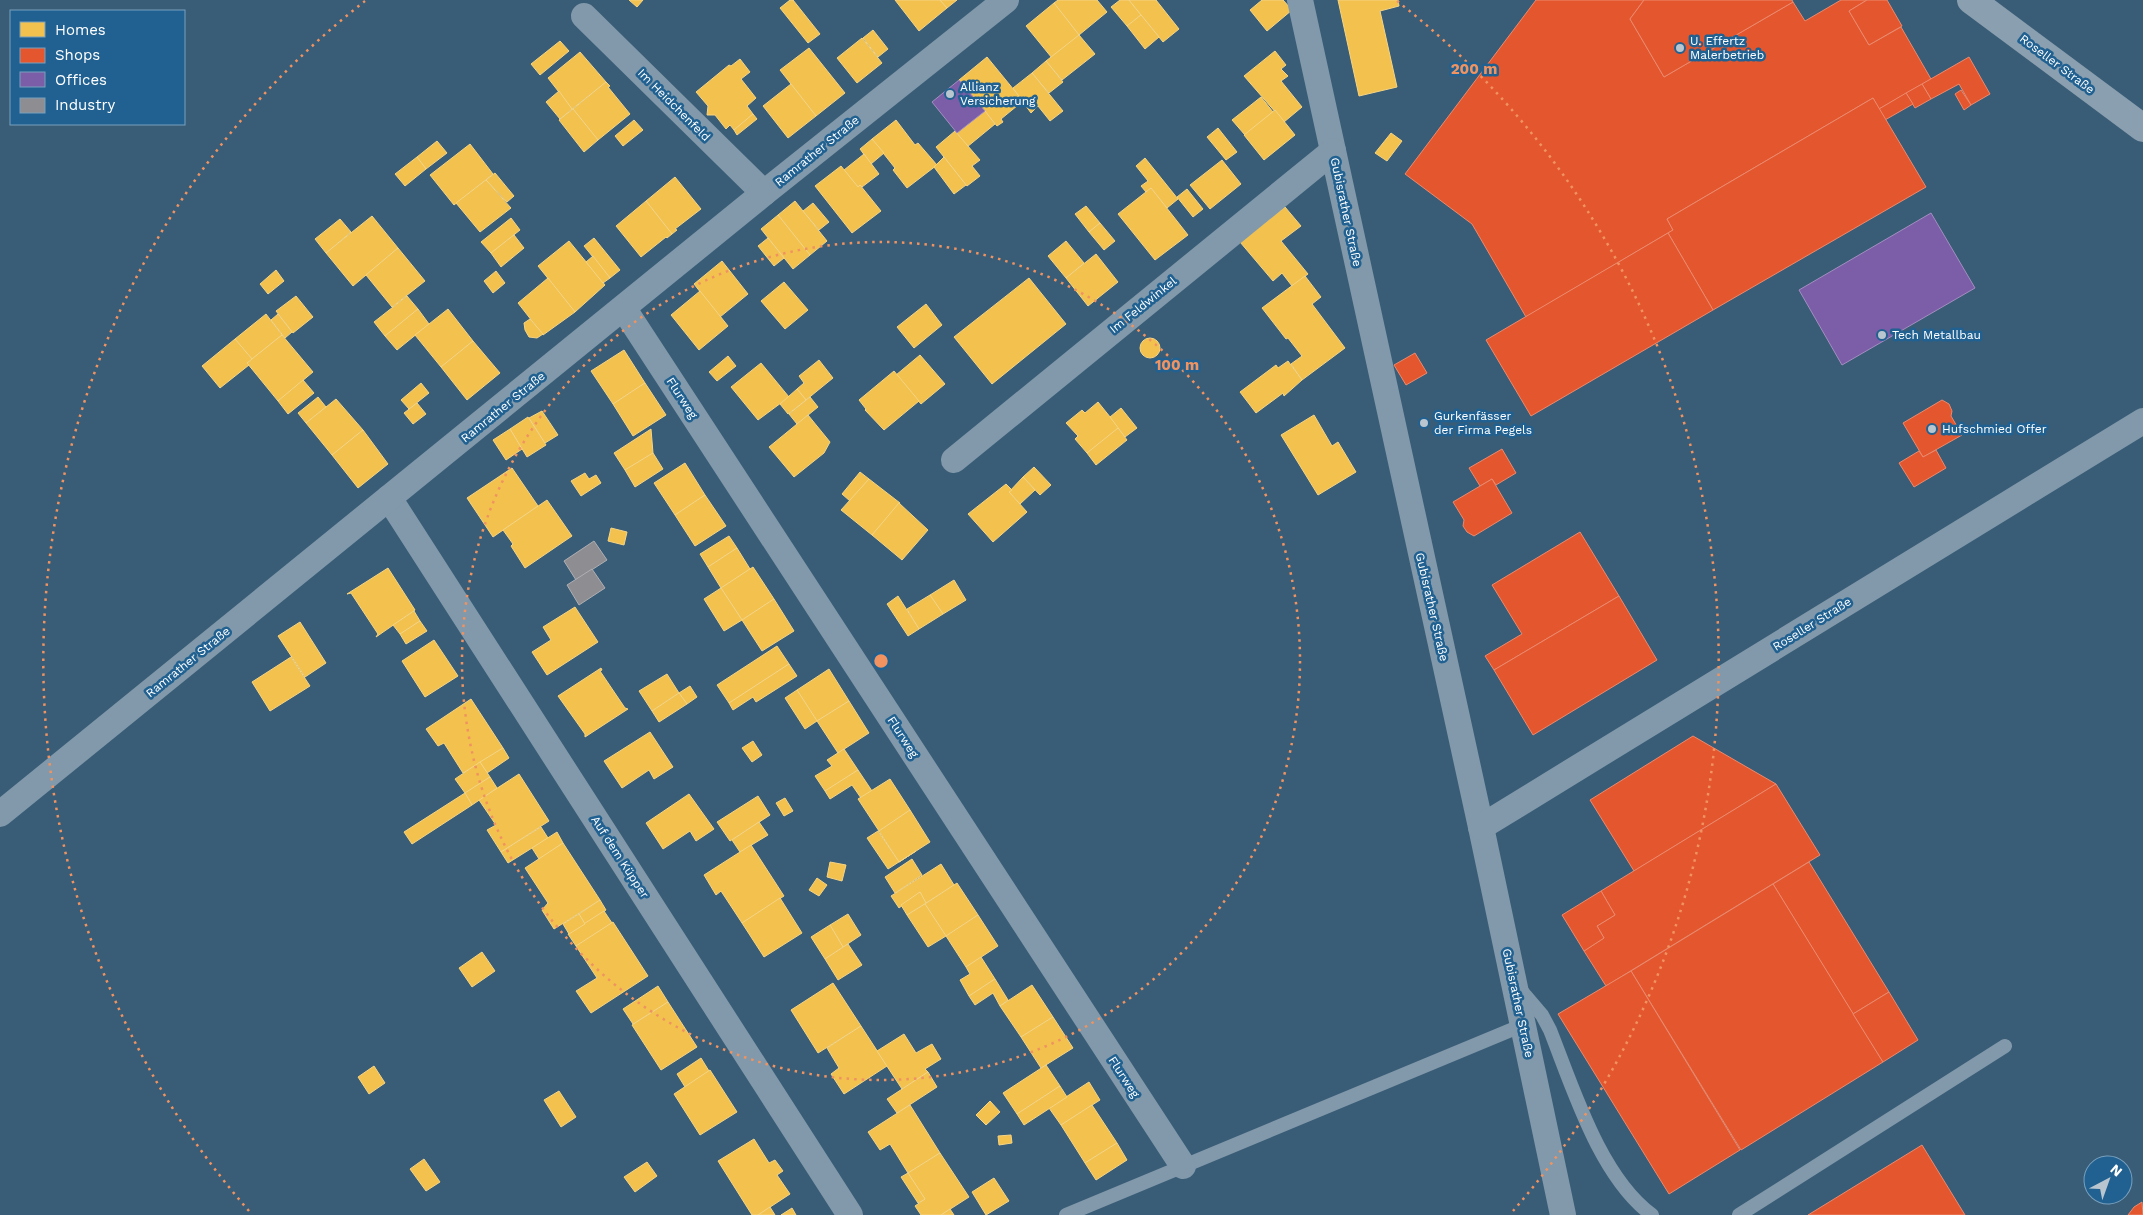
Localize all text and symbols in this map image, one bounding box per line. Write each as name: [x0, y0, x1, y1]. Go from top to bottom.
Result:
legend: [10, 10, 185, 125]
text: Homes: [55, 21, 106, 39]
street label: Roseller Straße: [2017, 31, 2097, 97]
place label: U. Effertz Malerbetrieb: [1690, 34, 1764, 62]
marker: U. Effertz Malerbetrieb: [1674, 42, 1686, 54]
text: Shops: [55, 46, 100, 64]
text: 200 m: [1451, 60, 1497, 78]
street label: Im Heidchenfeld: [635, 66, 713, 144]
text: Offices: [55, 71, 107, 89]
place label: Allianz Versicherung: [960, 80, 1036, 108]
marker: Allianz Versicherung: [944, 88, 956, 100]
text: Industry: [55, 96, 116, 114]
street label: Ramrather Straße: [772, 113, 862, 189]
street label: Gubisrather Straße: [1328, 156, 1364, 268]
street label: Im Feldwinkel: [1107, 274, 1179, 336]
place label: Tech Metallbau: [1892, 328, 1981, 342]
marker: Tech Metallbau: [1876, 329, 1888, 341]
text: 100 m: [1155, 356, 1199, 374]
street label: Ramrather Straße: [458, 369, 548, 445]
street label: Flurweg: [663, 375, 701, 422]
place label: Gurkenfässer der Firma Pegels: [1434, 409, 1532, 437]
marker: Gurkenfässer der Firma Pegels: [1418, 417, 1430, 429]
place label: Hufschmied Offer: [1942, 422, 2047, 436]
marker: Hufschmied Offer: [1926, 423, 1938, 435]
street label: Gubisrather Straße: [1413, 551, 1451, 663]
street label: Roseller Straße: [1770, 594, 1854, 654]
street label: Ramrather Straße: [143, 624, 233, 700]
centre of rings: [872, 652, 890, 670]
street label: Flurweg: [884, 714, 922, 761]
street label: Auf dem Küpper: [588, 813, 652, 901]
street label: Gubisrather Straße: [1500, 947, 1536, 1059]
street label: Flurweg: [1105, 1054, 1143, 1101]
north arrow: [2083, 1155, 2133, 1205]
text: N: [2107, 1161, 2126, 1180]

